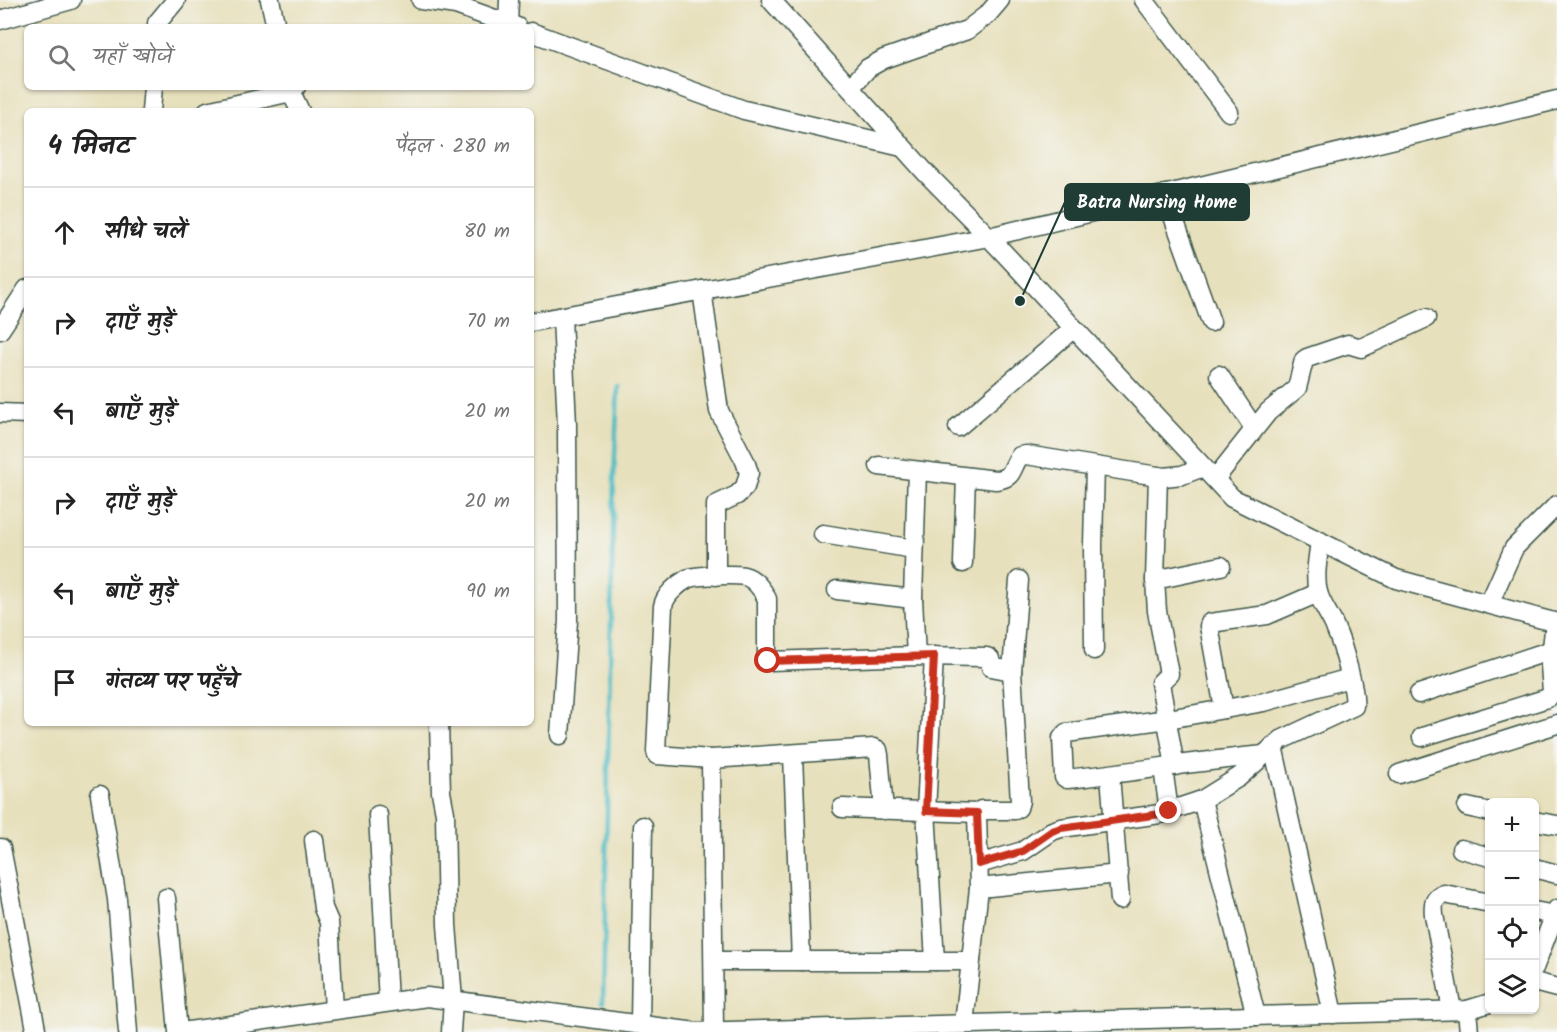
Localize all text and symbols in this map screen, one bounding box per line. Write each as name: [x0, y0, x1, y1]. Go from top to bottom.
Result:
search box: [24, 24, 534, 90]
text: यहाँ खोजें: [93, 40, 172, 75]
icon: search: [45, 41, 78, 74]
text: 4 मिनट: [48, 126, 131, 168]
text: पैदल · 280 m: [396, 131, 510, 163]
callout: Batra Nursing Home: [1065, 184, 1249, 220]
text: Batra Nursing Home: [1077, 189, 1237, 218]
text: सीधे चलें: [105, 215, 186, 250]
icon: ahead: [48, 216, 81, 249]
text: 80 m: [464, 216, 510, 248]
text: दाएँ मुड़ें: [105, 305, 174, 340]
icon: right: [48, 306, 81, 339]
text: 70 m: [467, 306, 510, 338]
text: बाएँ मुड़ें: [105, 395, 176, 430]
icon: left: [48, 396, 81, 429]
text: 20 m: [464, 396, 510, 428]
text: दाएँ मुड़ें: [105, 485, 174, 520]
icon: right: [48, 486, 81, 519]
text: 20 m: [464, 486, 510, 518]
text: बाएँ मुड़ें: [105, 575, 176, 610]
icon: left: [48, 576, 81, 609]
text: 90 m: [466, 576, 510, 608]
route start: [754, 647, 780, 673]
text: गंतव्य पर पहुँचे: [105, 665, 238, 700]
icon: arrive: [48, 666, 81, 699]
route end: [1155, 797, 1181, 823]
map controls: [1485, 798, 1539, 1014]
button: +: [1485, 798, 1539, 852]
button: −: [1485, 852, 1539, 906]
button: locate: [1485, 906, 1539, 960]
button: layers: [1485, 960, 1539, 1014]

